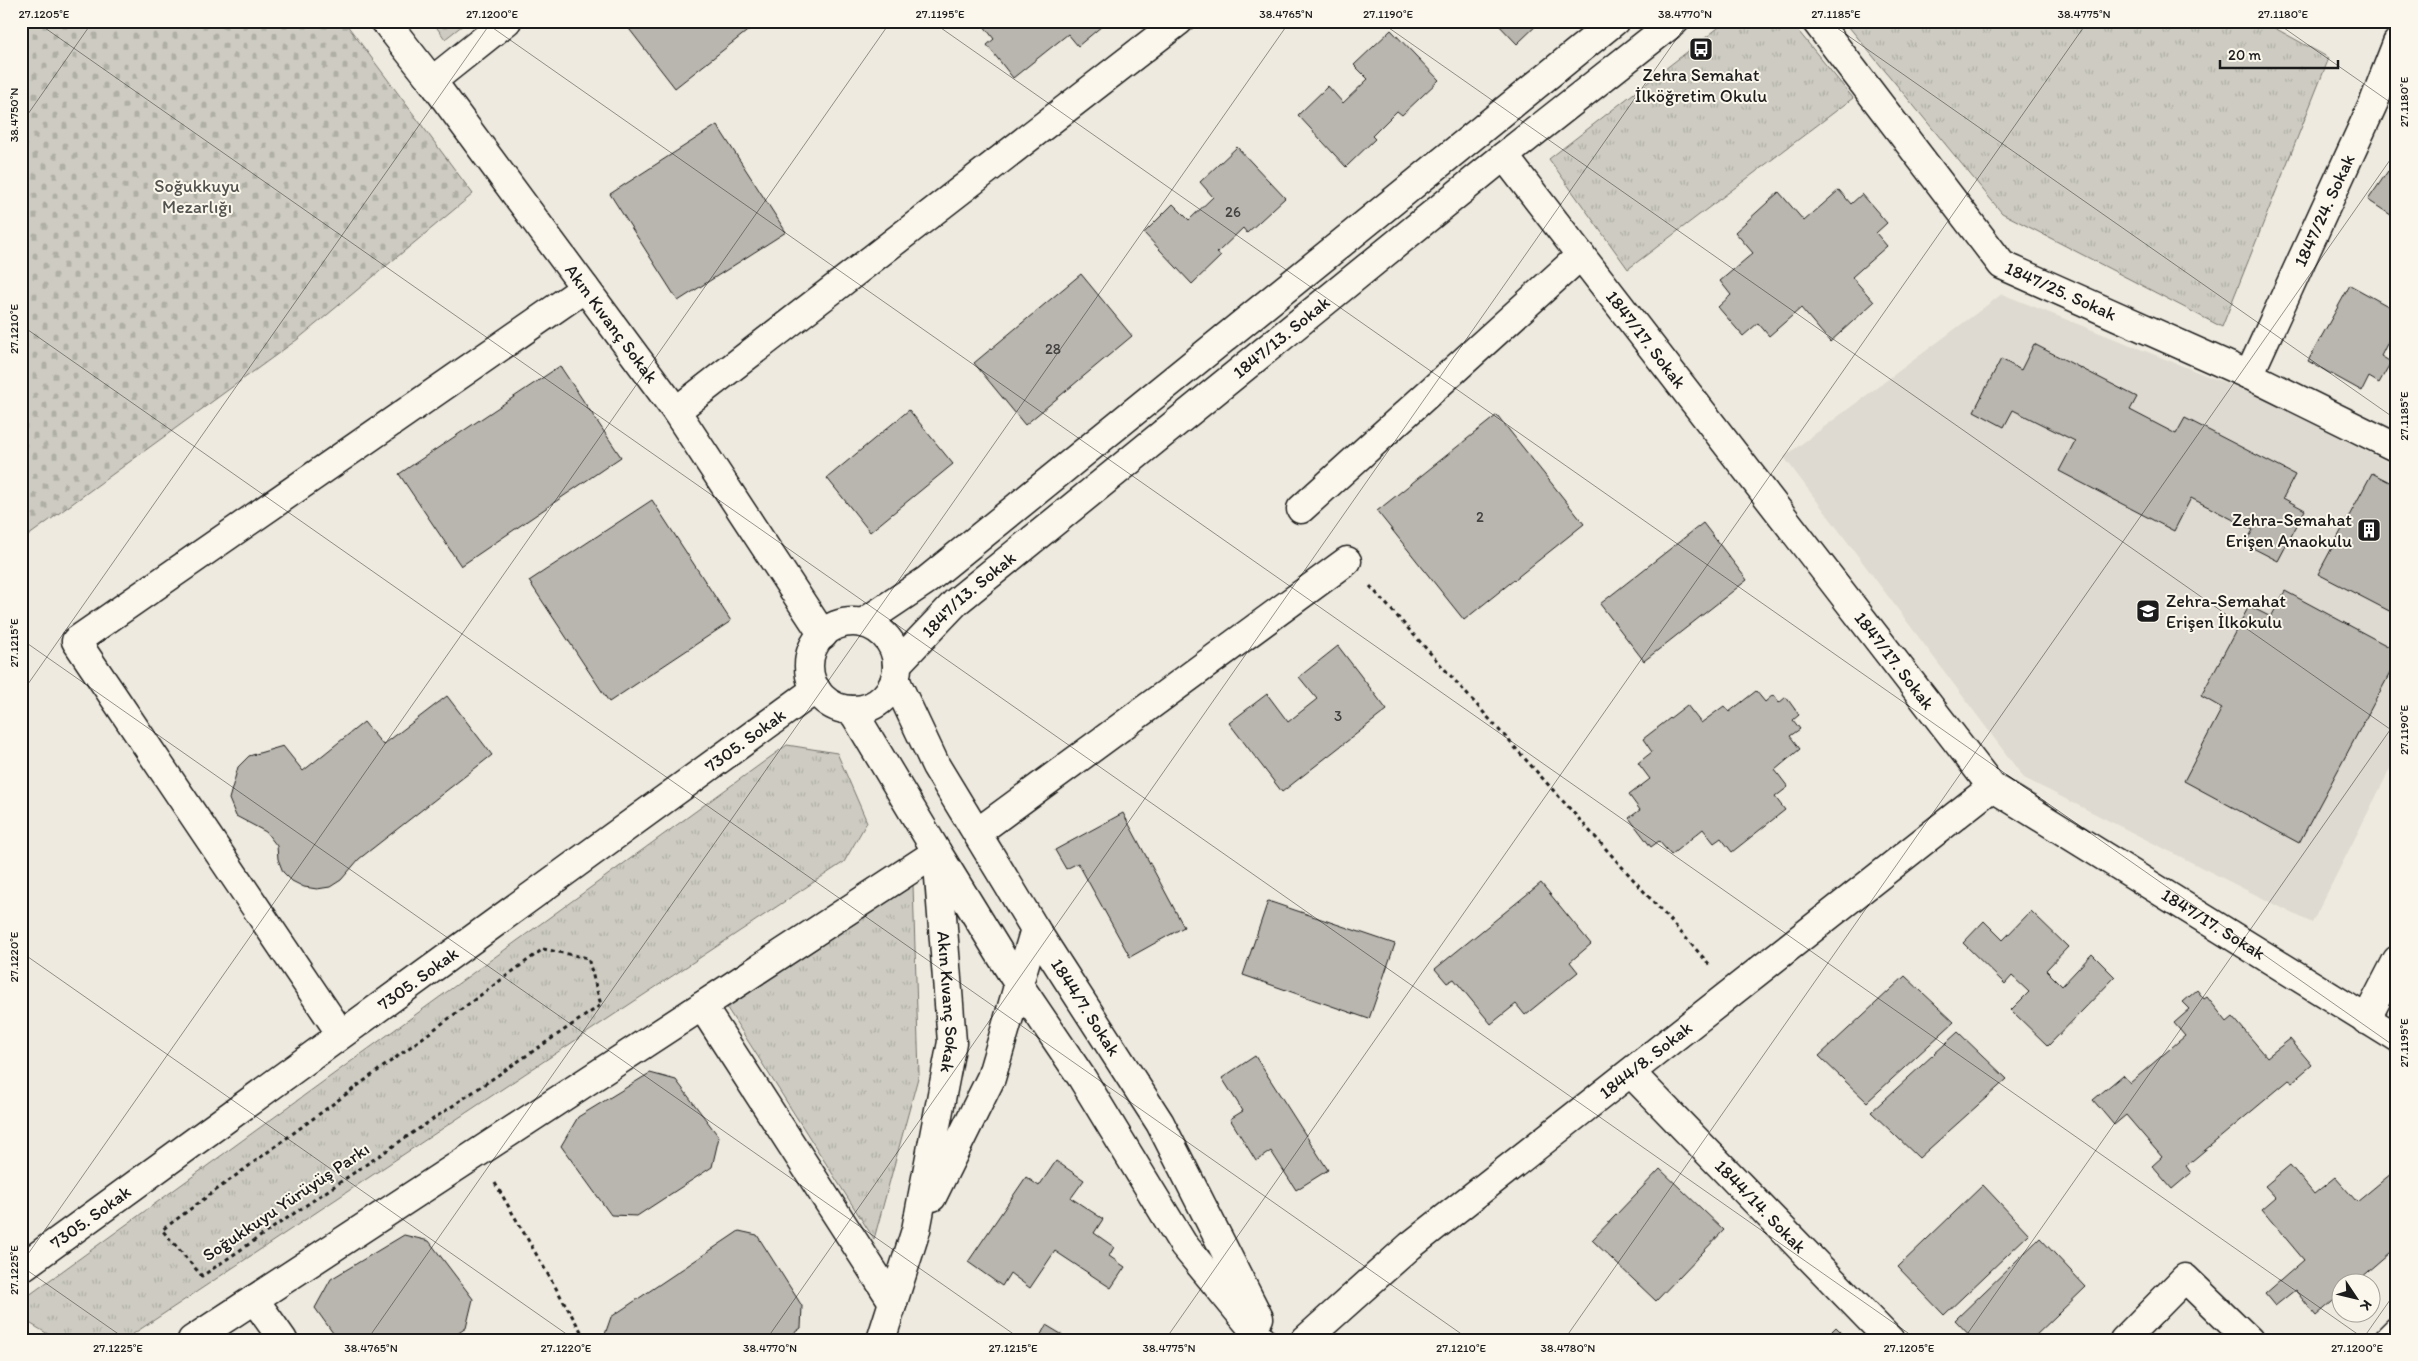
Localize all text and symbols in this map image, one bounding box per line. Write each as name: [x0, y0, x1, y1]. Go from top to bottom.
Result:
text: 27.1205°E: [19, 7, 70, 21]
text: 27.1200°E: [466, 7, 518, 21]
text: 27.1195°E: [915, 7, 965, 21]
text: 38.4765°N: [1259, 7, 1313, 21]
text: 27.1190°E: [1363, 7, 1413, 21]
text: 38.4770°N: [1658, 7, 1712, 21]
text: 27.1185°E: [1811, 7, 1861, 21]
text: 38.4775°N: [2057, 7, 2111, 21]
text: 27.1180°E: [2258, 7, 2309, 21]
bus stop icon: Zehra Semahat İlköğretim Okulu: [1688, 36, 1714, 62]
scale bar: [2220, 38, 2338, 70]
text: 20 m: [2228, 46, 2262, 64]
place label: Zehra Semahat İlköğretim Okulu: [1635, 64, 1767, 107]
text: 27.1180°E: [2397, 76, 2411, 127]
text: 38.4750°N: [7, 88, 21, 142]
street label: 1847/24. Sokak: [2289, 151, 2360, 270]
park label: Soğukkuyu Mezarlığı: [154, 175, 240, 218]
house number: 26: [1225, 203, 1241, 221]
street label: 1847/25. Sokak: [2001, 257, 2120, 326]
street label: Akın Kıvanç Sokak: [560, 260, 663, 388]
street label: 1847/17. Sokak: [1601, 286, 1691, 393]
street label: 1847/13. Sokak: [1228, 291, 1334, 383]
text: 27.1210°E: [7, 304, 21, 354]
house number: 28: [1045, 340, 1061, 358]
text: 27.1185°E: [2397, 391, 2411, 441]
house number: 2: [1476, 508, 1484, 526]
place label: Zehra-Semahat Erişen Anaokulu: [2226, 509, 2352, 552]
building icon: Zehra-Semahat Erişen Anaokulu: [2356, 517, 2382, 543]
street label: 1847/13. Sokak: [917, 547, 1020, 642]
place label: Zehra-Semahat Erişen İlkokulu: [2166, 590, 2286, 633]
school or university icon: Zehra-Semahat Erişen İlkokulu: [2135, 598, 2161, 624]
street label: 1847/17. Sokak: [1849, 607, 1939, 714]
text: 27.1215°E: [7, 618, 21, 668]
street label: 7305. Sokak: [701, 704, 790, 777]
text: 27.1190°E: [2397, 705, 2411, 755]
house number: 3: [1334, 707, 1342, 725]
street label: 1847/17. Sokak: [2157, 884, 2269, 965]
street label: Akın Kıvanç Sokak: [932, 930, 963, 1075]
text: 27.1220°E: [7, 931, 21, 982]
street label: 7305. Sokak: [373, 942, 463, 1016]
street label: 1844/7. Sokak: [1046, 954, 1125, 1060]
street label: 1844/8. Sokak: [1595, 1017, 1697, 1104]
text: 27.1195°E: [2397, 1018, 2411, 1068]
street label: Soğukkuyu Yürüyüş Parkı: [198, 1138, 374, 1266]
street label: 1844/14. Sokak: [1710, 1155, 1811, 1258]
street label: 7305. Sokak: [46, 1181, 135, 1254]
text: 27.1225°E: [7, 1245, 21, 1295]
north arrow: [2330, 1274, 2380, 1324]
text: K: [2356, 1297, 2376, 1315]
text: 27.1225°E: [93, 1341, 143, 1355]
text: 38.4765°N: [344, 1341, 398, 1355]
text: 27.1220°E: [541, 1341, 592, 1355]
text: 38.4770°N: [743, 1341, 797, 1355]
text: 27.1215°E: [988, 1341, 1038, 1355]
text: 38.4775°N: [1142, 1341, 1196, 1355]
text: 27.1210°E: [1436, 1341, 1486, 1355]
text: 38.4780°N: [1541, 1341, 1595, 1355]
text: 27.1205°E: [1884, 1341, 1935, 1355]
text: 27.1200°E: [2331, 1341, 2383, 1355]

